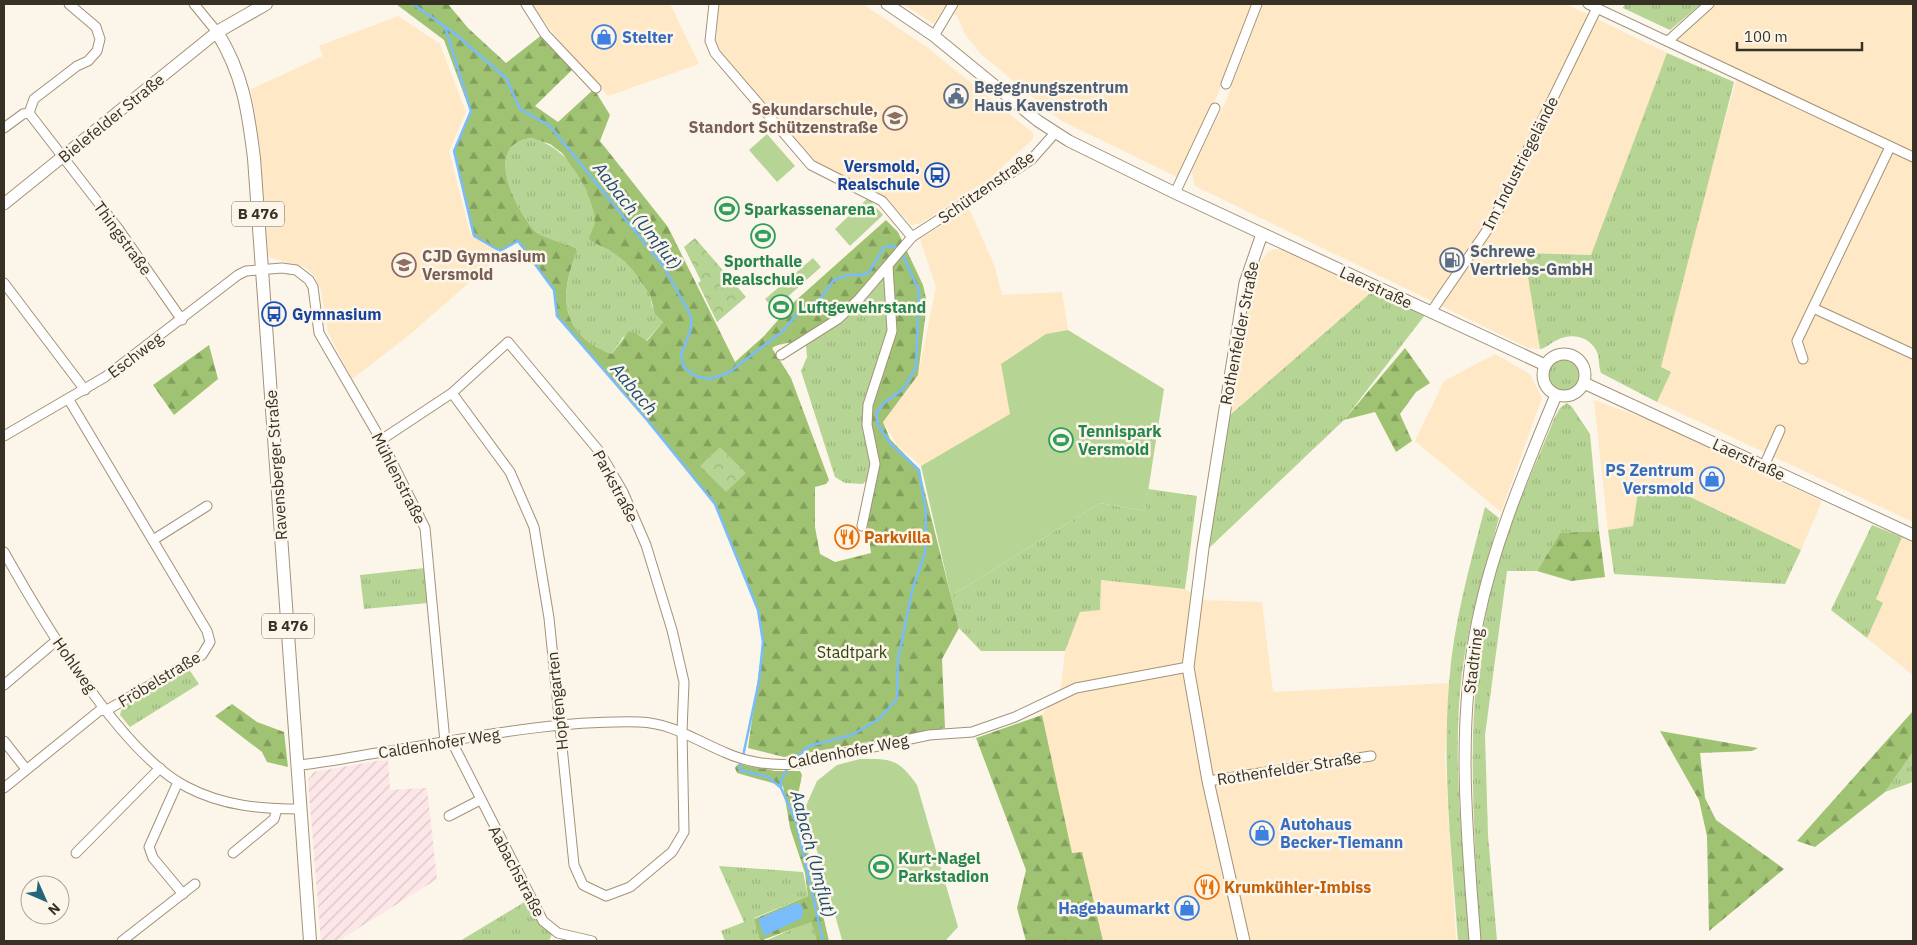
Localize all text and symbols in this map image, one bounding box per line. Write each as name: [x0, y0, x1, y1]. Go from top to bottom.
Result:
scale bar: [1737, 20, 1862, 52]
shop icon: Stelter: [591, 24, 617, 50]
place label: Stelter: [622, 27, 674, 47]
text: 100 m: [1744, 27, 1788, 46]
street label: Bielefelder Straße: [54, 69, 168, 167]
place label: Begegnungszentrum Haus Kavenstroth: [974, 77, 1129, 115]
public building icon: Begegnungszentrum Haus Kavenstroth: [943, 83, 969, 109]
street label: Im Industriegelände: [1478, 93, 1562, 233]
place label: Sekundarschule, Standort Schützenstraße: [689, 99, 878, 137]
school or university icon: Sekundarschule, Standort Schützenstraße: [882, 105, 908, 131]
street label: Schützenstraße: [934, 146, 1038, 228]
water label: Aabach (Umflut): [588, 156, 687, 274]
place label: Versmold, Realschule: [837, 156, 920, 194]
bus stop icon: Versmold, Realschule: [924, 162, 950, 188]
sports icon: Sparkassenarena: [714, 196, 740, 222]
street label: Thingstraße: [90, 197, 157, 279]
place label: Sparkassenarena: [744, 199, 875, 219]
road number: B 476: [232, 202, 284, 226]
sports icon: Sporthalle Realschule: [750, 223, 776, 249]
place label: Schrewe Vertriebs-GmbH: [1470, 241, 1593, 279]
place label: CJD Gymnasium Versmold: [422, 246, 546, 284]
fuel station icon: Schrewe Vertriebs-GmbH: [1439, 247, 1465, 273]
place label: Sporthalle Realschule: [722, 251, 804, 289]
school or university icon: CJD Gymnasium Versmold: [391, 252, 417, 278]
street label: Rothenfelder Straße: [1215, 259, 1263, 406]
street label: Laerstraße: [1336, 261, 1416, 313]
sports icon: Luftgewehrstand: [768, 294, 794, 320]
place label: Luftgewehrstand: [798, 297, 926, 317]
bus stop icon: Gymnasium: [261, 301, 287, 327]
place label: Gymnasium: [292, 304, 381, 324]
street label: Eschweg: [104, 328, 167, 382]
water label: Aabach: [605, 357, 663, 419]
street label: Ravensberger Straße: [261, 389, 291, 541]
place label: Tennispark Versmold: [1078, 421, 1162, 459]
sports icon: Tennispark Versmold: [1048, 427, 1074, 453]
street label: Mühlenstraße: [367, 429, 431, 527]
street label: Laerstraße: [1709, 433, 1789, 485]
street label: Parkstraße: [589, 446, 643, 526]
place label: PS Zentrum Versmold: [1605, 460, 1694, 498]
shop icon: PS Zentrum Versmold: [1699, 466, 1725, 492]
restaurant icon: Parkvilla: [834, 524, 860, 550]
place label: Parkvilla: [864, 527, 931, 547]
road number: B 476: [262, 614, 314, 638]
street label: Stadtring: [1459, 627, 1487, 695]
street label: Hohlweg: [49, 633, 102, 697]
park label: Stadtpark: [817, 642, 888, 662]
street label: Fröbelstraße: [114, 647, 204, 711]
street label: Hopfengarten: [542, 651, 572, 751]
street label: Caldenhofer Weg: [377, 723, 502, 762]
street label: Caldenhofer Weg: [786, 729, 911, 773]
street label: Rothenfelder Straße: [1215, 747, 1363, 789]
water label: Aabach (Umflut): [785, 787, 841, 920]
place label: Autohaus Becker-Tiemann: [1280, 814, 1403, 852]
shop icon: Autohaus Becker-Tiemann: [1249, 820, 1275, 846]
street label: Aabachstraße: [485, 822, 550, 920]
place label: Kurt-Nagel Parkstadion: [898, 848, 989, 886]
sports icon: Kurt-Nagel Parkstadion: [868, 854, 894, 880]
restaurant icon: Krumkühler-Imbiss: [1194, 874, 1220, 900]
north arrow: [20, 875, 70, 925]
place label: Krumkühler-Imbiss: [1224, 877, 1371, 897]
shop icon: Hagebaumarkt: [1174, 895, 1200, 921]
place label: Hagebaumarkt: [1058, 898, 1170, 918]
text: N: [44, 899, 64, 919]

